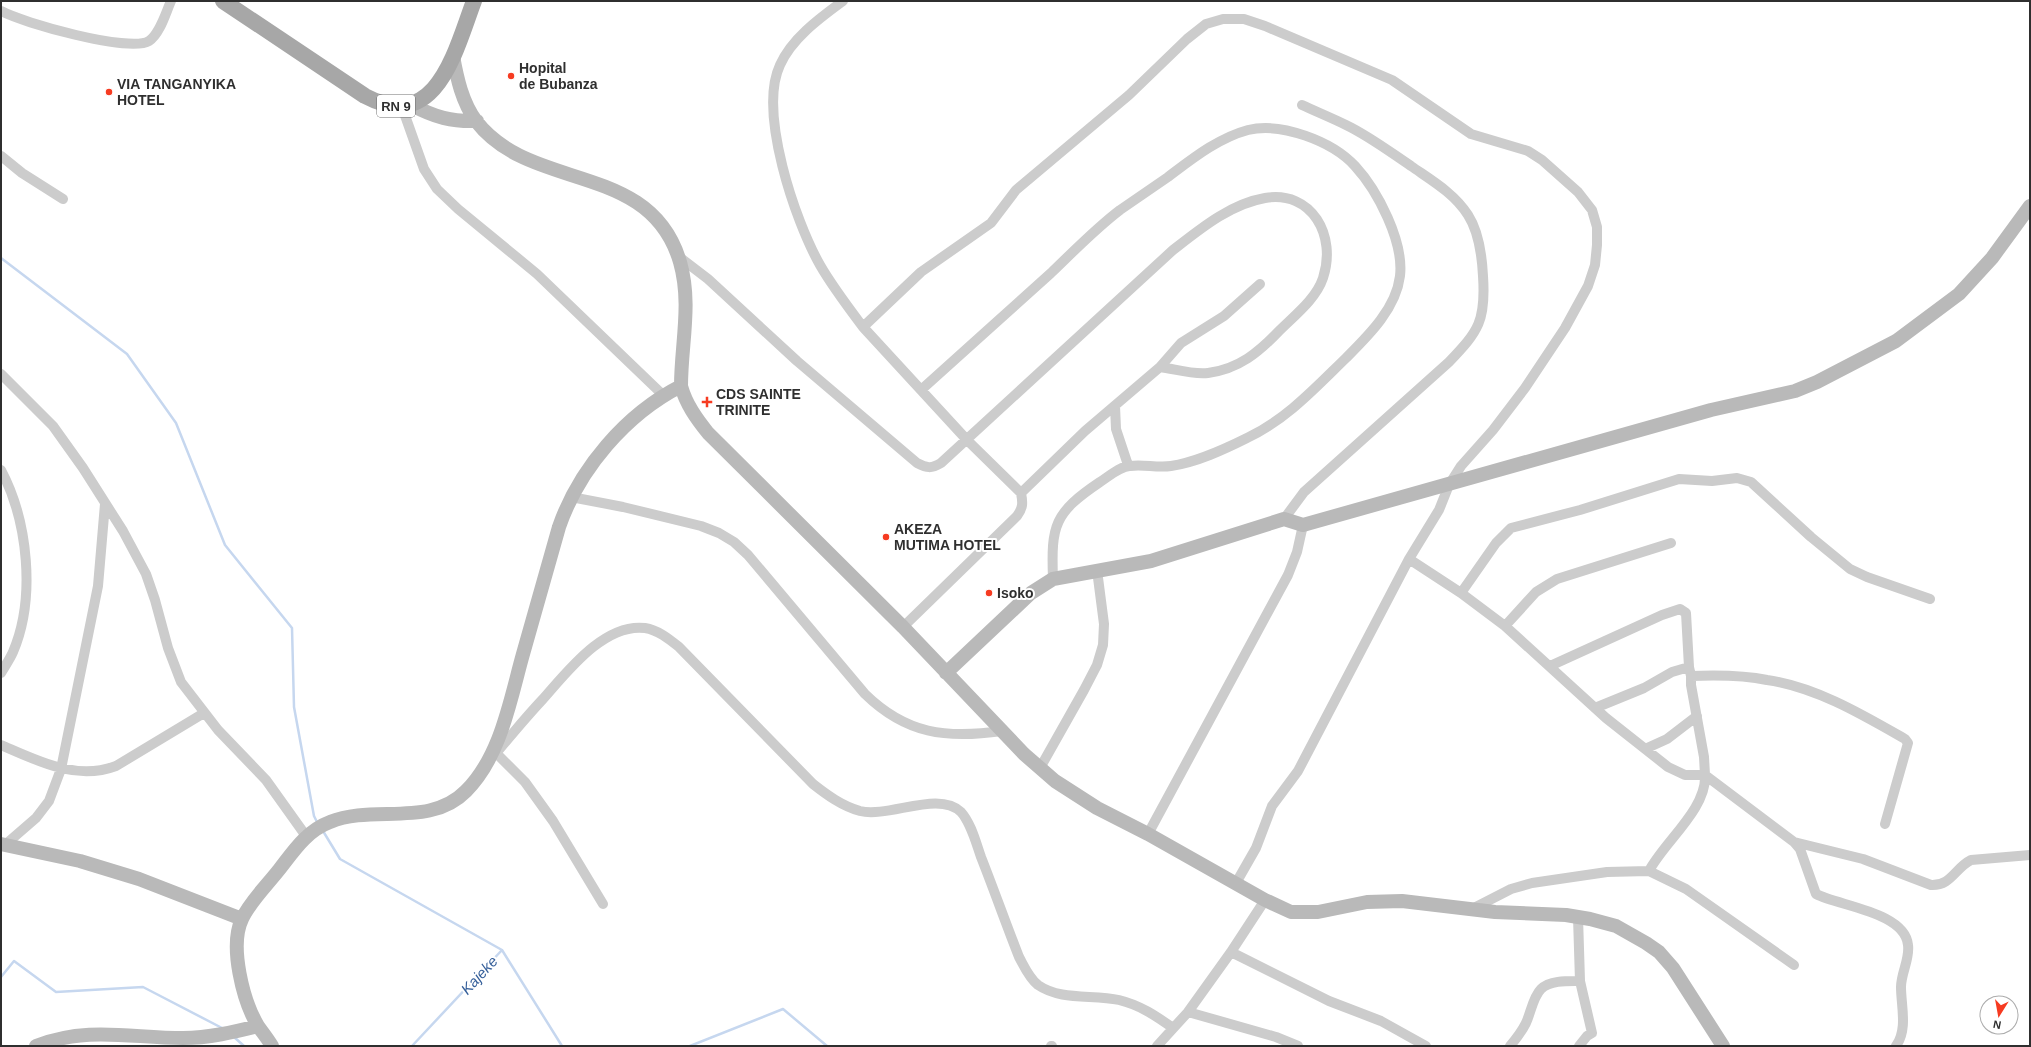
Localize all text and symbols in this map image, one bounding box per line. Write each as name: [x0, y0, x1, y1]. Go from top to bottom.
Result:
place label: Hopital de Bubanza: [519, 60, 598, 92]
marker: Hopital de Bubanza: [506, 71, 516, 81]
place label: VIA TANGANYIKA HOTEL: [117, 76, 236, 108]
marker: VIA TANGANYIKA HOTEL: [104, 87, 114, 97]
road number: RN 9: [377, 95, 415, 117]
place label: CDS SAINTE TRINITE: [716, 386, 801, 418]
marker: CDS SAINTE TRINITE: [701, 396, 713, 408]
place label: AKEZA MUTIMA HOTEL: [894, 521, 1001, 553]
marker: AKEZA MUTIMA HOTEL: [881, 532, 891, 542]
place label: Isoko: [997, 585, 1034, 601]
marker: Isoko: [984, 588, 994, 598]
water label: Kajeke: [457, 952, 501, 998]
north arrow: [1979, 995, 2019, 1035]
text: N: [1992, 1018, 2002, 1031]

